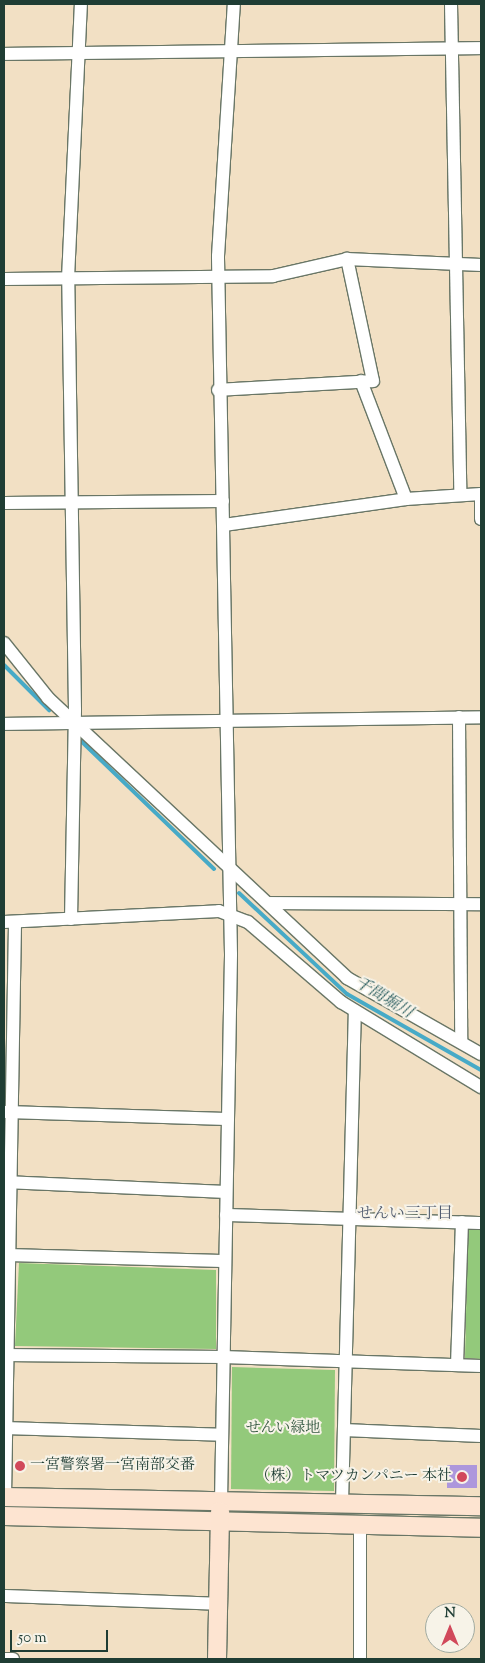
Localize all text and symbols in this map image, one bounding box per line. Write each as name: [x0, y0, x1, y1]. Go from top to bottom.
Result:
water label: 千間堀川: [351, 974, 415, 1024]
district label: せんい三丁目: [357, 1205, 453, 1225]
park label: せんい緑地: [246, 1420, 320, 1438]
place label: 一宮警察署一宮南部交番: [30, 1457, 195, 1475]
marker: 一宮警察署一宮南部交番: [14, 1460, 26, 1472]
place label: （株）トマツカンパニー 本社: [254, 1468, 452, 1486]
marker: （株）トマツカンパニー 本社: [456, 1471, 468, 1483]
north arrow: [425, 1603, 475, 1653]
text: N: [444, 1604, 456, 1624]
scale bar: [12, 1620, 110, 1652]
text: 50 m: [18, 1628, 47, 1649]

